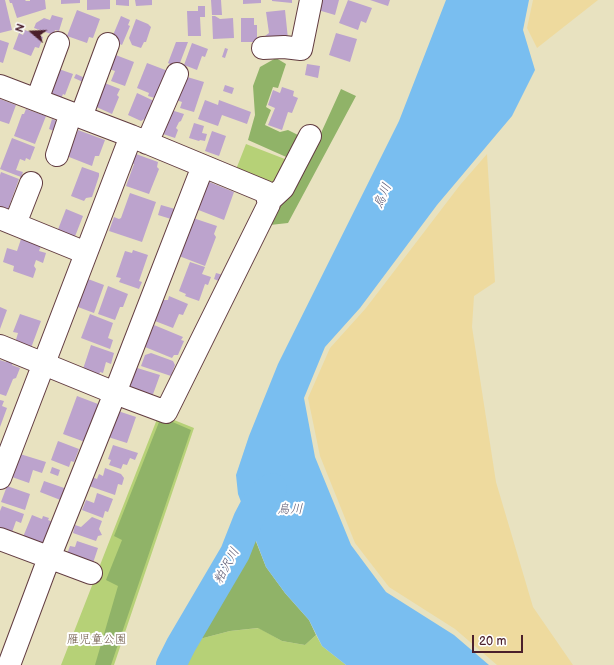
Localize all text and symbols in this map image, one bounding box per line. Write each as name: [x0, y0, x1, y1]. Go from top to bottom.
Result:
north arrow: [12, 12, 52, 52]
text: N: [13, 22, 28, 34]
water label: 烏川: [371, 181, 395, 211]
water label: 烏川: [277, 502, 303, 518]
water label: 粕沢川: [211, 545, 243, 587]
scale bar: [474, 627, 525, 653]
park label: 雁児童公園: [67, 633, 127, 647]
text: 20 m: [479, 634, 506, 649]

